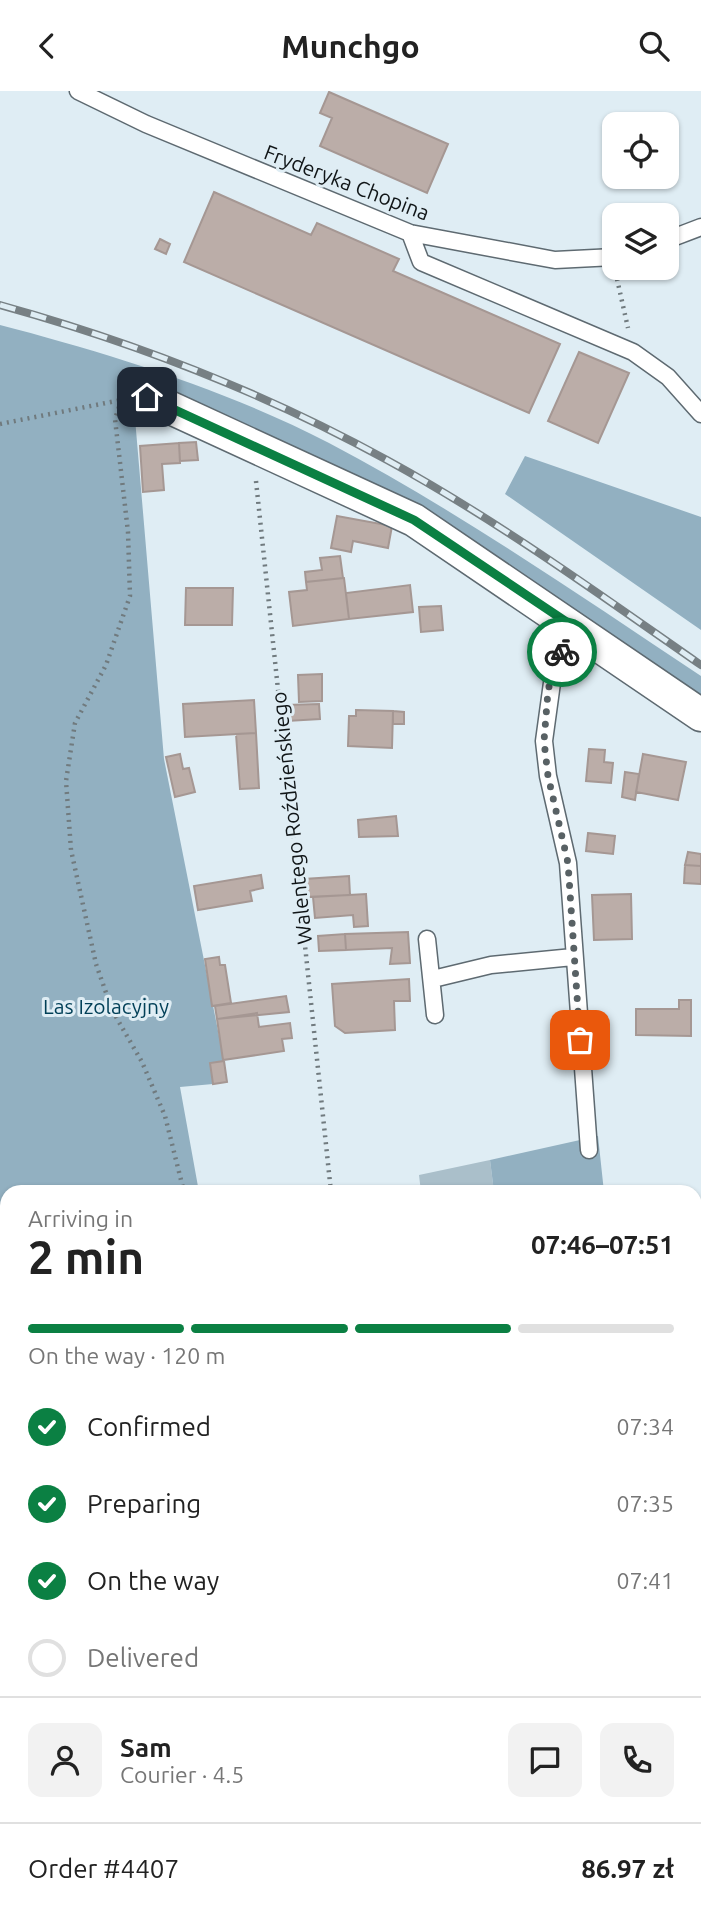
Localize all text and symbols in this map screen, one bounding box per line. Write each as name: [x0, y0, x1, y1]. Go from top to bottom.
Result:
icon: back: [28, 27, 66, 65]
icon: search: [635, 27, 673, 65]
text: Munchgo: [281, 28, 420, 64]
map controls: [602, 112, 679, 280]
button: locate: [602, 112, 679, 189]
street label: Fryderyka Chopina: [261, 139, 433, 225]
button: layers: [602, 203, 679, 280]
pin: [117, 367, 177, 427]
icon: home: [128, 378, 166, 416]
courier: [527, 617, 597, 687]
icon: bike: [543, 633, 581, 671]
street label: Walentego Roździeńskiego: [266, 691, 316, 945]
park label: Las Izolacyjny: [43, 994, 169, 1018]
pin: [550, 1010, 610, 1070]
icon: bag: [561, 1021, 599, 1059]
text: Arriving in: [28, 1206, 133, 1231]
text: 07:46–07:51: [531, 1230, 674, 1259]
text: 2 min: [28, 1231, 144, 1283]
text: On the way · 120 m: [28, 1343, 225, 1368]
icon: check: [28, 1408, 66, 1446]
text: Confirmed: [87, 1412, 211, 1441]
text: 07:34: [616, 1414, 674, 1439]
icon: check: [28, 1485, 66, 1523]
text: Preparing: [87, 1489, 201, 1518]
text: 07:35: [616, 1491, 674, 1516]
icon: check: [28, 1562, 66, 1600]
text: On the way: [87, 1566, 219, 1595]
text: 07:41: [616, 1568, 674, 1593]
text: Delivered: [87, 1643, 199, 1672]
button: person: [28, 1723, 102, 1797]
button: chat: [508, 1723, 582, 1797]
button: phone: [600, 1723, 674, 1797]
text: Sam: [120, 1733, 172, 1762]
text: Courier · 4.5: [120, 1762, 244, 1787]
text: Order #4407: [28, 1854, 179, 1883]
text: 86.97 zł: [581, 1854, 674, 1883]

